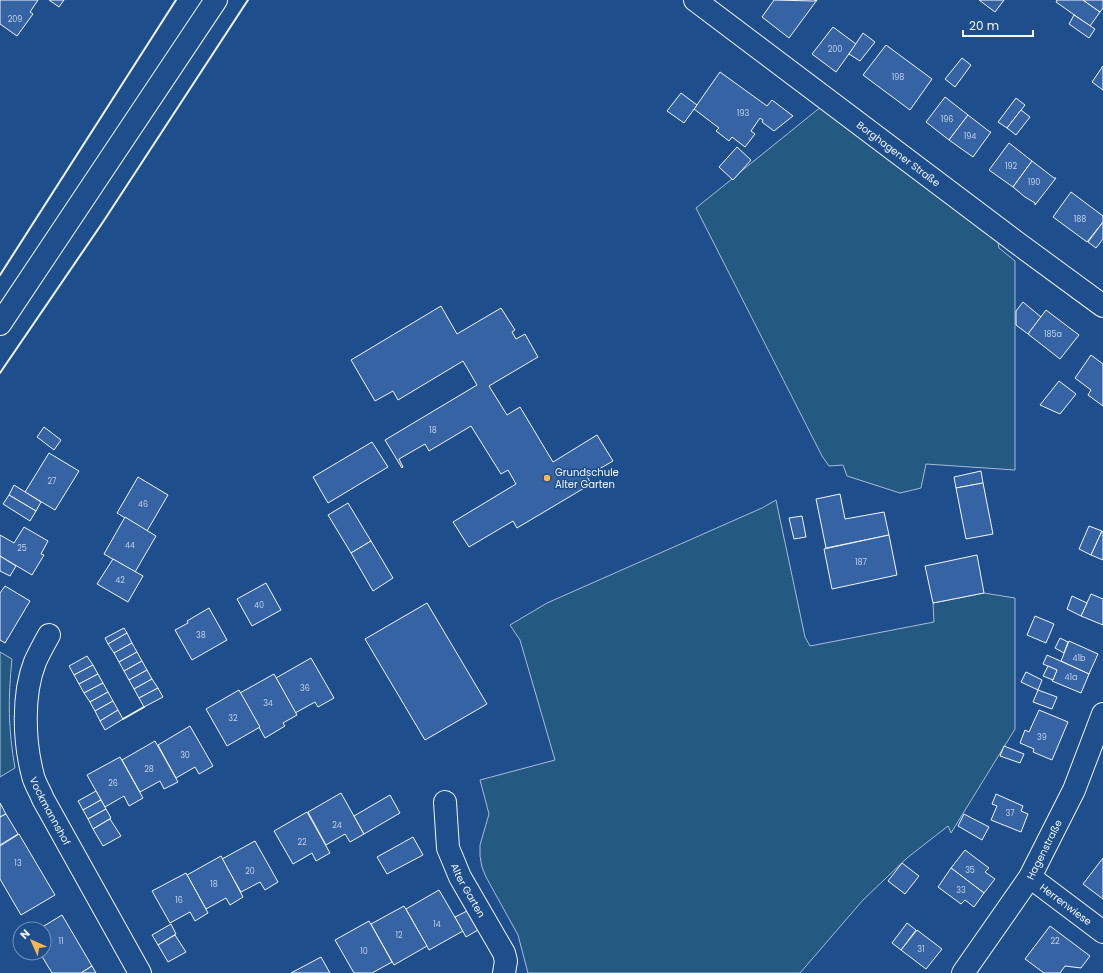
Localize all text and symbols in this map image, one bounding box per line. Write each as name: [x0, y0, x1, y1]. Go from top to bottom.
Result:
scale bar: [963, 12, 1033, 38]
house number: 209: [8, 14, 22, 25]
text: 20 m: [969, 17, 999, 34]
house number: 200: [828, 44, 842, 55]
house number: 198: [892, 72, 904, 83]
house number: 193: [737, 108, 749, 119]
house number: 196: [941, 114, 953, 125]
street label: Borghagener Straße: [853, 117, 943, 190]
house number: 194: [964, 131, 976, 142]
house number: 192: [1005, 161, 1017, 172]
house number: 190: [1028, 177, 1040, 188]
house number: 188: [1074, 214, 1086, 225]
house number: 185a: [1044, 329, 1062, 340]
house number: 18: [429, 425, 437, 436]
place label: Grundschule Alter Garten: [555, 465, 619, 492]
marker: Grundschule Alter Garten: [542, 473, 552, 483]
house number: 27: [48, 476, 57, 487]
house number: 46: [138, 499, 148, 510]
house number: 44: [125, 540, 135, 551]
house number: 25: [17, 543, 27, 554]
house number: 187: [855, 557, 868, 568]
house number: 42: [115, 575, 125, 586]
house number: 40: [254, 600, 264, 611]
house number: 38: [196, 630, 206, 641]
house number: 41b: [1073, 653, 1086, 664]
house number: 41a: [1065, 672, 1078, 683]
house number: 36: [300, 683, 310, 694]
house number: 34: [263, 698, 273, 709]
house number: 32: [228, 713, 238, 724]
house number: 39: [1037, 732, 1047, 743]
house number: 30: [180, 750, 190, 761]
house number: 28: [144, 764, 154, 775]
street label: Vockmannshof: [26, 775, 74, 848]
house number: 26: [108, 778, 118, 789]
house number: 37: [1005, 808, 1015, 819]
street label: Hagenstraße: [1023, 817, 1066, 882]
house number: 24: [332, 820, 342, 831]
house number: 22: [297, 837, 307, 848]
house number: 13: [14, 858, 22, 869]
street label: Alter Garten: [447, 861, 489, 920]
house number: 35: [965, 865, 975, 876]
house number: 20: [245, 866, 255, 877]
house number: 18: [210, 879, 218, 890]
street label: Herrenwiese: [1037, 880, 1095, 929]
house number: 33: [956, 885, 966, 896]
house number: 16: [175, 895, 183, 906]
house number: 14: [433, 919, 441, 930]
north arrow: [12, 921, 52, 961]
text: N: [16, 925, 34, 943]
house number: 12: [395, 930, 403, 941]
house number: 11: [58, 936, 64, 947]
house number: 22: [1050, 936, 1060, 947]
house number: 31: [917, 944, 925, 955]
house number: 10: [360, 946, 368, 957]

